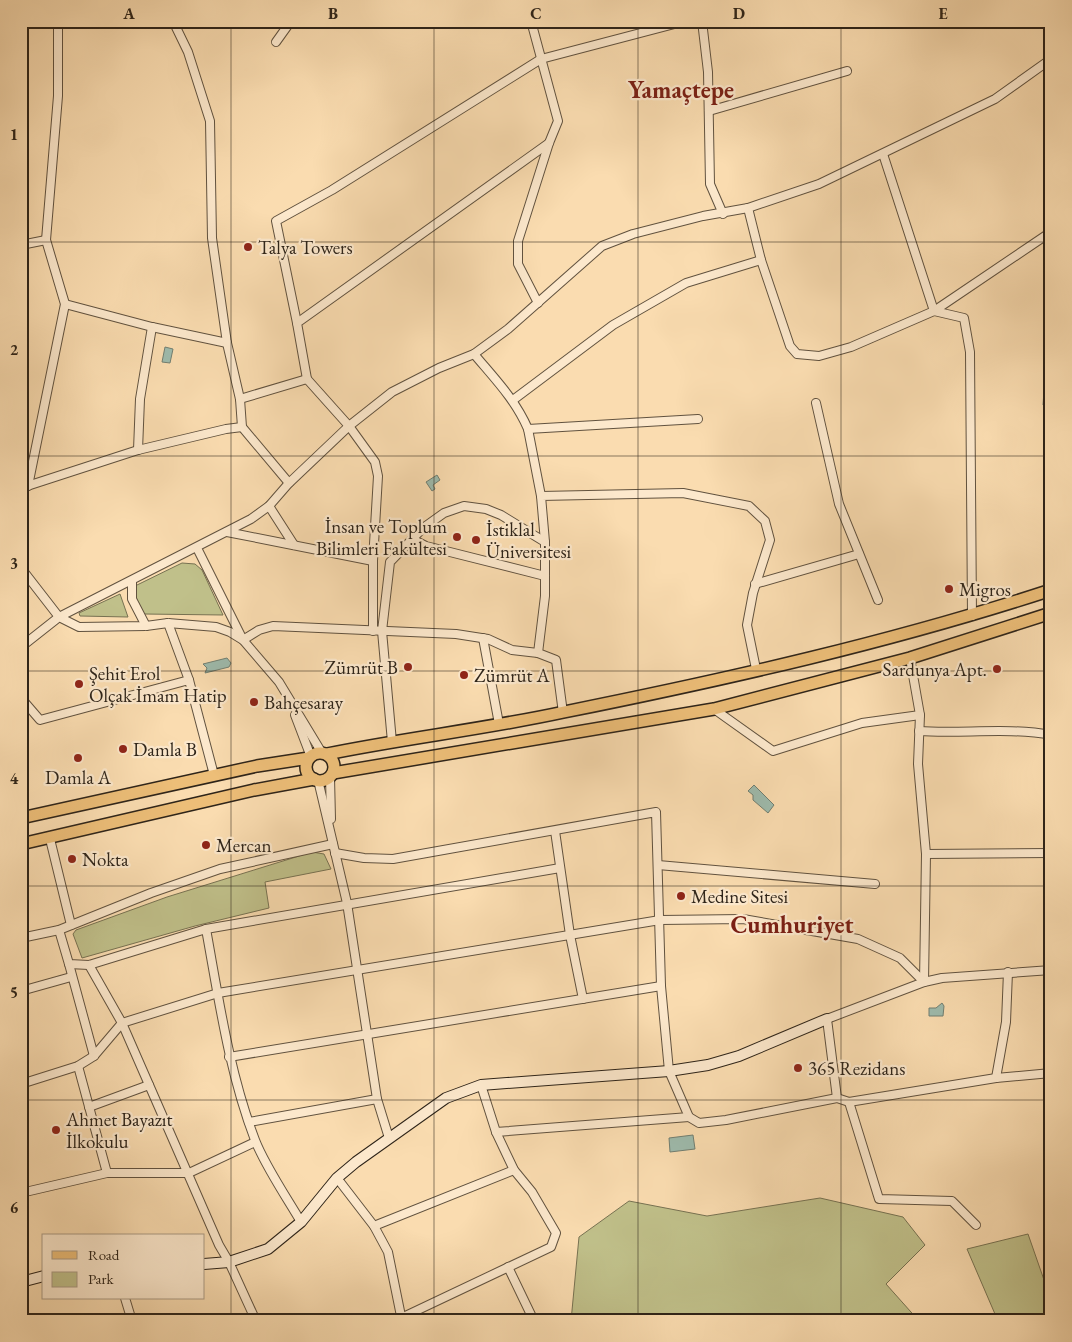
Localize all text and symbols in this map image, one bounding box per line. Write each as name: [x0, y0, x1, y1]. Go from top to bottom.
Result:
text: A: [122, 3, 135, 24]
text: B: [328, 3, 338, 24]
text: C: [530, 3, 542, 24]
text: D: [733, 3, 745, 24]
text: E: [938, 3, 948, 24]
district label: Yamaçtepe: [628, 74, 734, 105]
text: 1: [10, 124, 18, 145]
place label: Talya Towers: [258, 235, 353, 260]
marker: Talya Towers: [242, 241, 254, 253]
text: 2: [10, 339, 19, 360]
place label: İnsan ve Toplum Bilimleri Fakültesi: [316, 514, 447, 561]
place label: İstiklal Üniversitesi: [486, 517, 572, 564]
marker: İnsan ve Toplum Bilimleri Fakültesi: [451, 531, 463, 543]
marker: İstiklal Üniversitesi: [470, 534, 482, 546]
text: 3: [10, 553, 18, 574]
place label: Migros: [959, 577, 1011, 602]
marker: Migros: [943, 583, 955, 595]
place label: Zümrüt B: [324, 655, 398, 680]
place label: Sardunya Apt.: [883, 657, 987, 682]
place label: Şehit Erol Olçak İmam Hatip: [89, 661, 227, 708]
marker: Zümrüt B: [402, 661, 414, 673]
place label: Zümrüt A: [474, 663, 550, 688]
marker: Sardunya Apt.: [991, 663, 1003, 675]
marker: Zümrüt A: [458, 669, 470, 681]
marker: Şehit Erol Olçak İmam Hatip: [73, 678, 85, 690]
place label: Bahçesaray: [264, 690, 344, 715]
marker: Bahçesaray: [248, 696, 260, 708]
place label: Damla B: [133, 737, 197, 762]
marker: Damla B: [117, 743, 129, 755]
marker: Damla A: [72, 752, 84, 764]
place label: Damla A: [45, 765, 112, 790]
text: 4: [10, 768, 19, 789]
place label: Mercan: [216, 833, 272, 858]
marker: Mercan: [200, 839, 212, 851]
place label: Nokta: [82, 847, 129, 872]
marker: Nokta: [66, 853, 78, 865]
place label: Medine Sitesi: [691, 884, 788, 909]
marker: Medine Sitesi: [675, 890, 687, 902]
district label: Cumhuriyet: [730, 909, 854, 941]
text: 5: [10, 982, 18, 1003]
place label: 365 Rezidans: [808, 1056, 905, 1081]
marker: 365 Rezidans: [792, 1062, 804, 1074]
place label: Ahmet Bayazıt İlkokulu: [65, 1107, 172, 1154]
marker: Ahmet Bayazıt İlkokulu: [50, 1124, 62, 1136]
text: 6: [10, 1197, 19, 1218]
legend: [42, 1234, 205, 1300]
text: Road: [88, 1245, 120, 1264]
text: Park: [88, 1269, 115, 1288]

